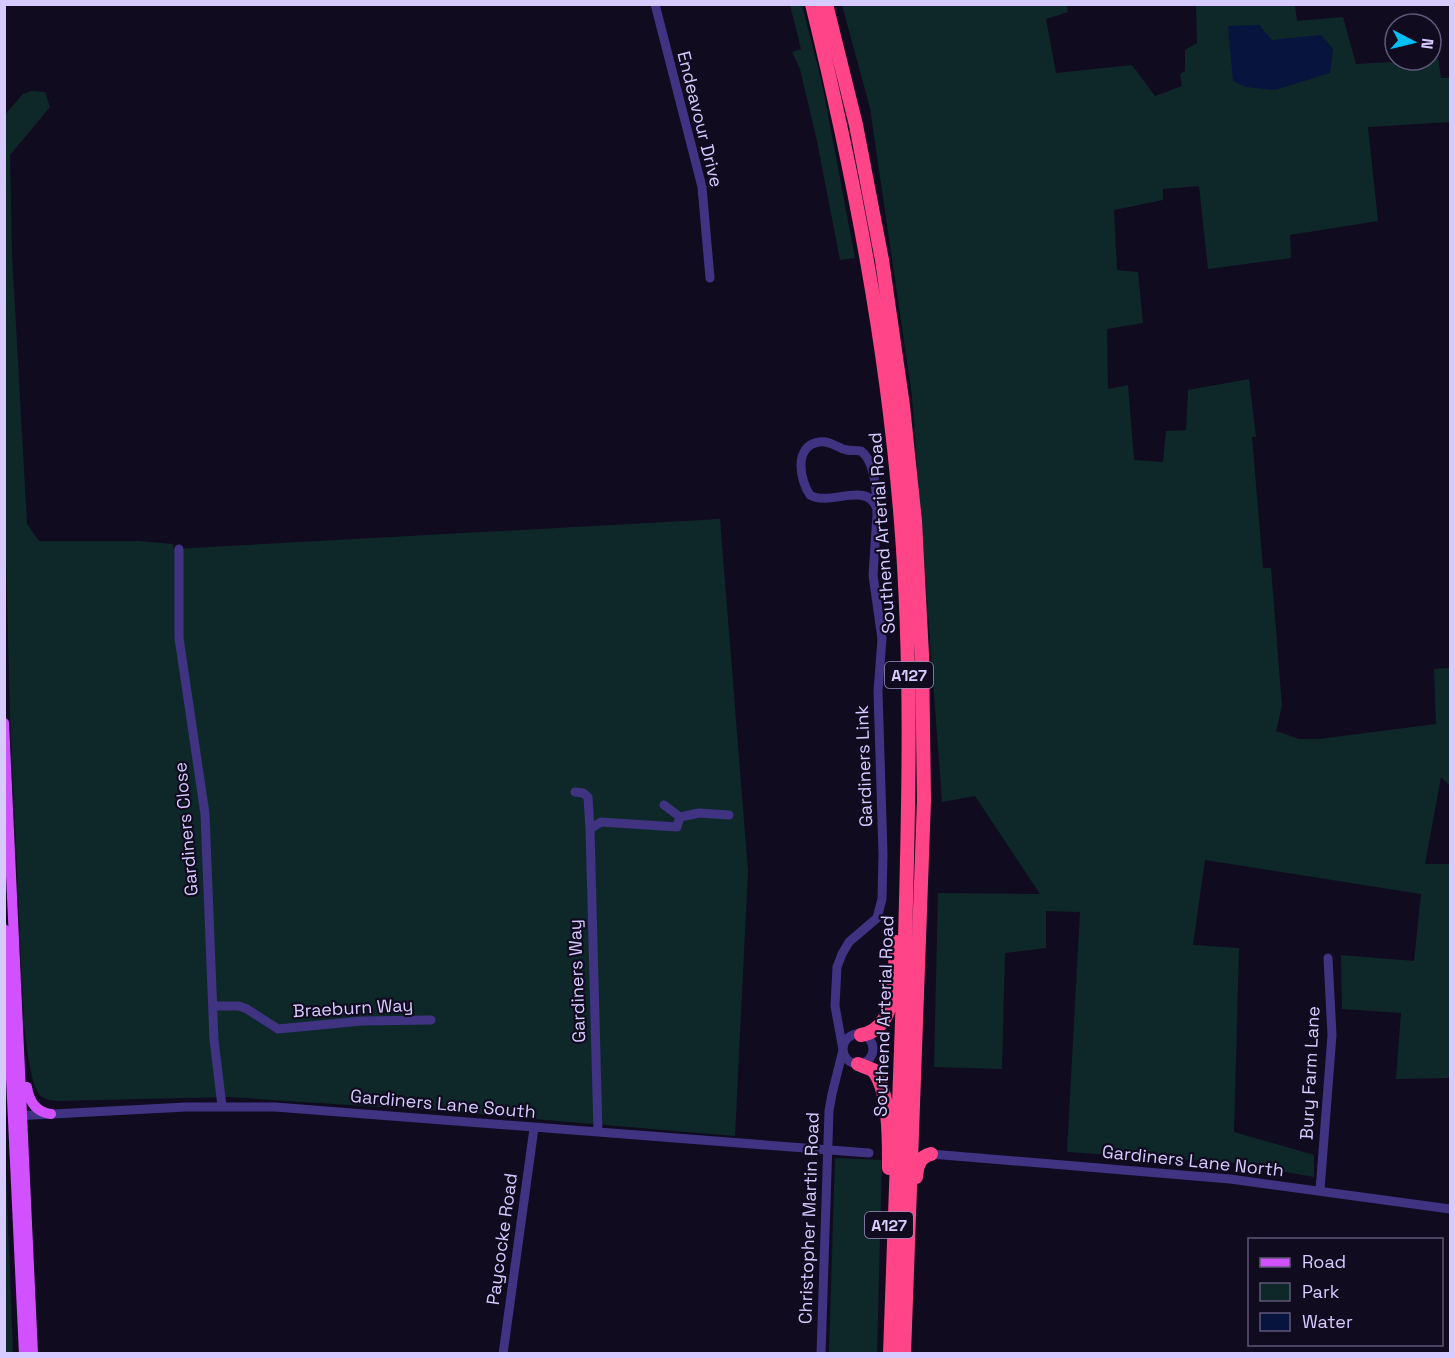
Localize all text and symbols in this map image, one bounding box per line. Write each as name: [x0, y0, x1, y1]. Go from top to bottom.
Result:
north arrow: [1383, 12, 1443, 72]
text: N: [1416, 37, 1438, 50]
street label: Endeavour Drive: [672, 49, 728, 189]
street label: Southend Arterial Road: [863, 432, 900, 634]
road number: A127: [885, 662, 933, 688]
street label: Gardiners Link: [850, 704, 877, 827]
street label: Gardiners Close: [168, 761, 203, 897]
street label: Southend Arterial Road: [868, 915, 899, 1117]
street label: Gardiners Way: [563, 919, 590, 1043]
street label: Braeburn Way: [292, 993, 414, 1022]
street label: Bury Farm Lane: [1295, 1005, 1324, 1141]
street label: Gardiners Lane South: [349, 1084, 537, 1123]
street label: Christopher Martin Road: [793, 1112, 824, 1324]
street label: Gardiners Lane North: [1101, 1140, 1285, 1181]
street label: Paycocke Road: [481, 1171, 522, 1306]
road number: A127: [865, 1212, 913, 1238]
legend: [1248, 1238, 1443, 1346]
text: Road: [1302, 1250, 1346, 1273]
text: Park: [1302, 1280, 1340, 1303]
text: Water: [1302, 1310, 1353, 1333]

